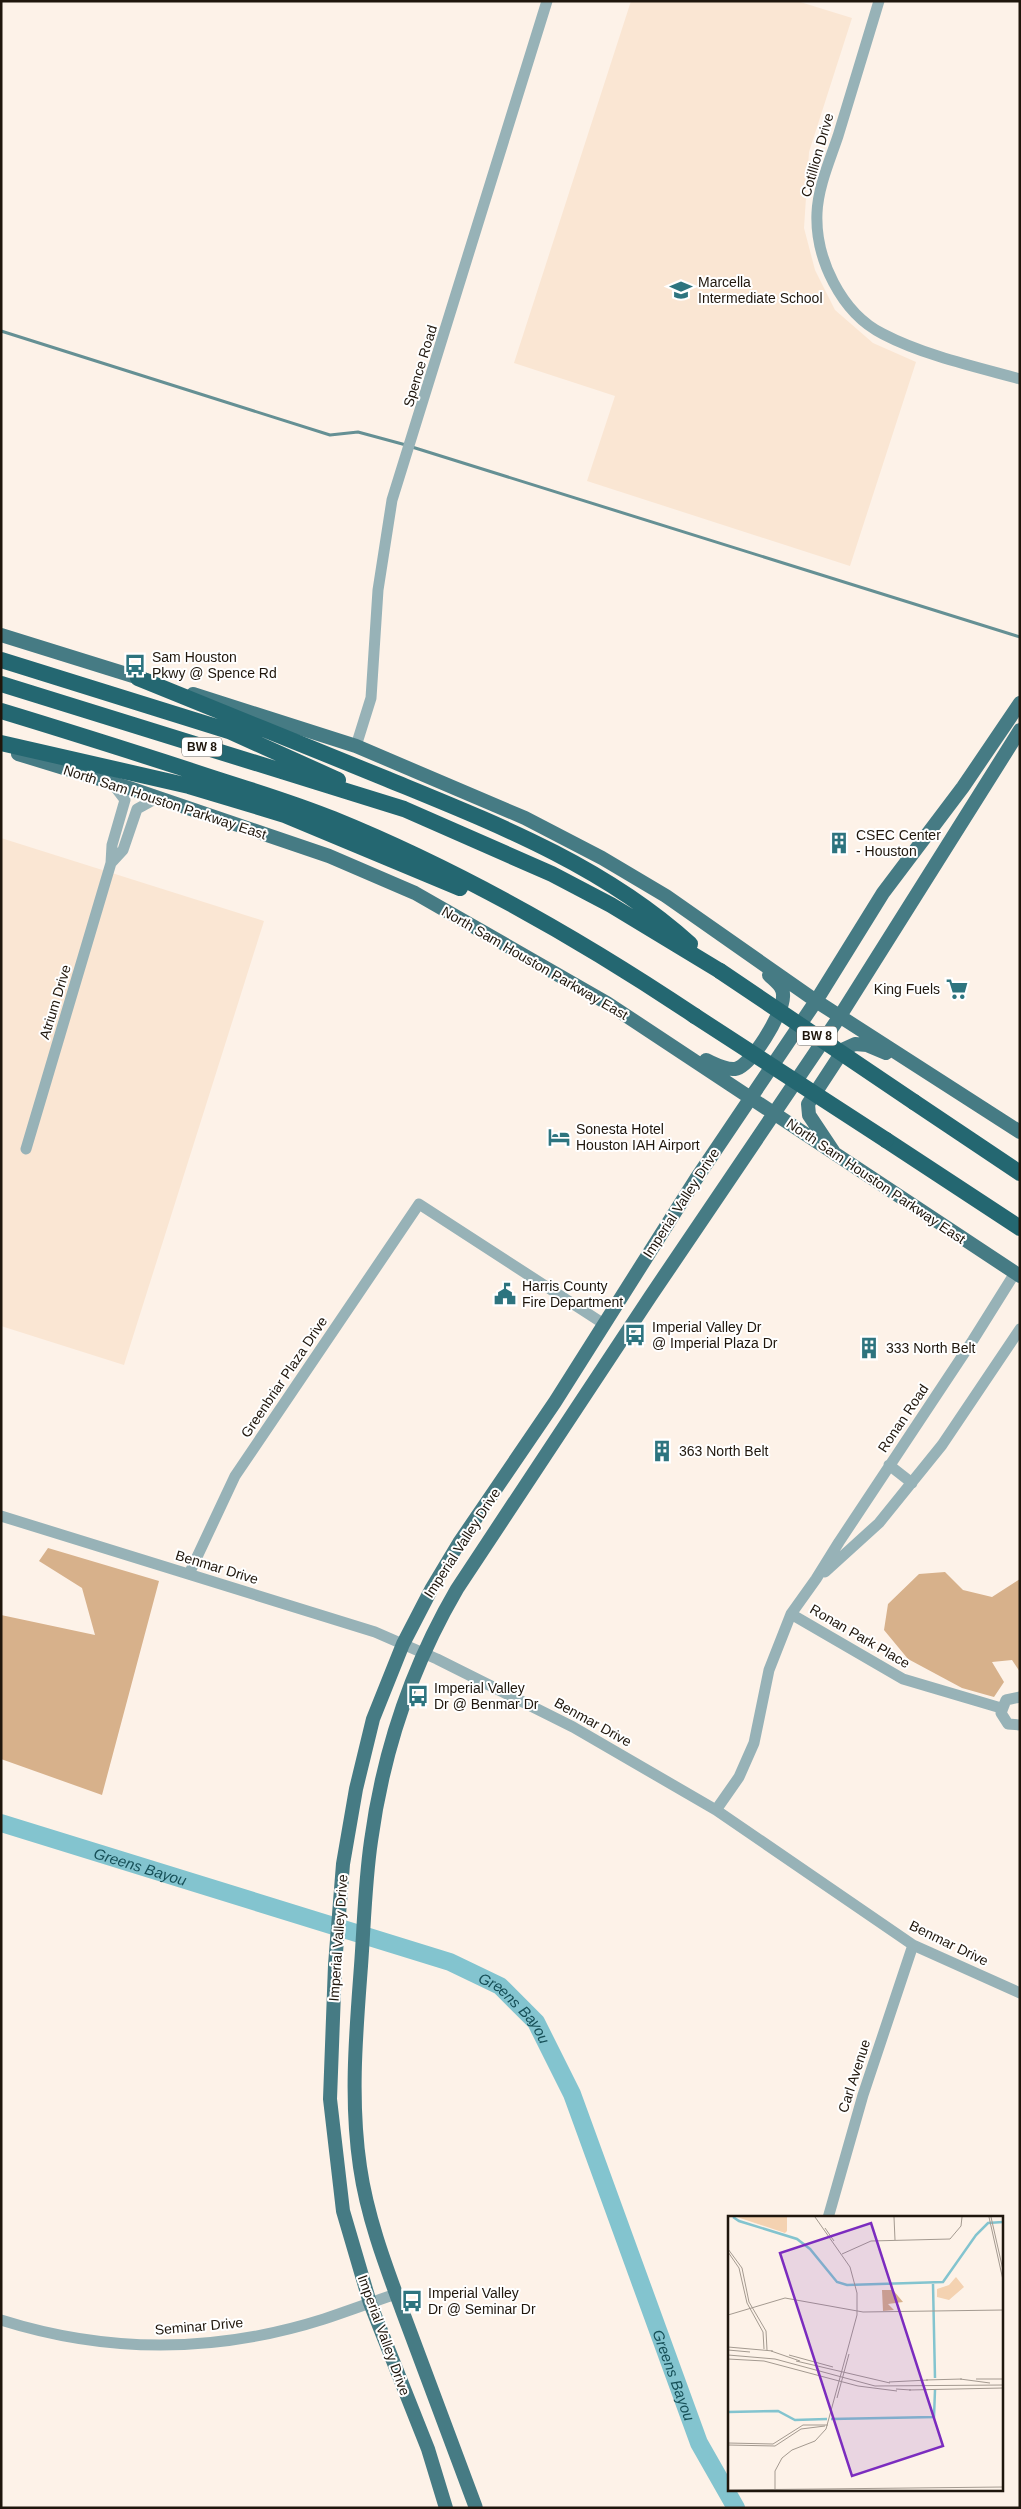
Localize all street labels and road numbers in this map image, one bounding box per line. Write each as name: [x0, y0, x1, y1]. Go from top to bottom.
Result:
street label: Cotillion Drive: [797, 111, 837, 199]
street label: Spence Road: [400, 323, 440, 409]
road number: BW 8: [182, 738, 222, 756]
street label: North Sam Houston Parkway East: [62, 762, 269, 842]
street label: North Sam Houston Parkway East: [439, 903, 631, 1023]
street label: Atrium Drive: [36, 963, 74, 1041]
road number: BW 8: [797, 1026, 837, 1046]
street label: North Sam Houston Parkway East: [783, 1115, 969, 1247]
street label: Imperial Valley Drive: [640, 1145, 722, 1261]
street label: Greenbriar Plaza Drive: [238, 1313, 331, 1440]
street label: Ronan Road: [874, 1381, 932, 1455]
street label: Imperial Valley Drive: [421, 1485, 503, 1601]
street label: Benmar Drive: [174, 1547, 260, 1587]
street label: Ronan Park Place: [807, 1601, 913, 1671]
street label: Benmar Drive: [552, 1694, 634, 1750]
street label: Imperial Valley Drive: [326, 1874, 350, 2002]
street label: Benmar Drive: [907, 1917, 991, 1969]
street label: Carl Avenue: [835, 2037, 873, 2115]
street label: Imperial Valley Drive: [355, 2272, 413, 2398]
street label: Seminar Drive: [154, 2314, 244, 2338]

